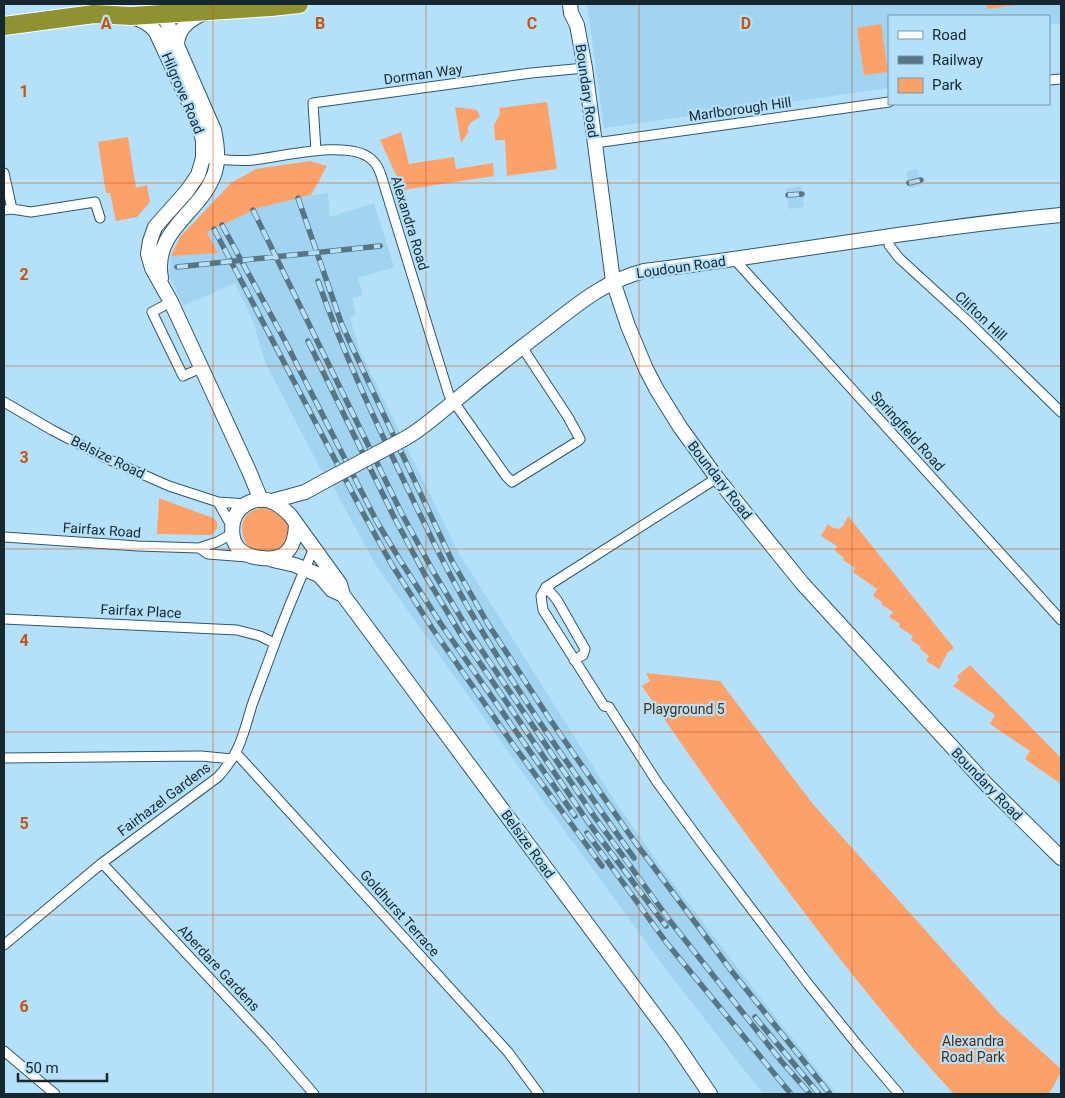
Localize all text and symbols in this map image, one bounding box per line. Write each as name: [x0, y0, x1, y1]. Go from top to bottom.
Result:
text: A: [101, 14, 112, 33]
text: B: [315, 14, 325, 33]
text: C: [527, 14, 537, 33]
text: D: [741, 14, 751, 33]
legend: [888, 15, 1050, 105]
text: Road: [932, 26, 966, 44]
street label: Boundary Road: [572, 43, 602, 139]
street label: Hilgrove Road: [159, 50, 207, 136]
text: Railway: [932, 51, 983, 69]
street label: Dorman Way: [383, 61, 464, 87]
text: Park: [932, 76, 963, 94]
text: 1: [19, 82, 29, 101]
street label: Marlborough Hill: [688, 94, 792, 124]
street label: Alexandra Road: [388, 174, 432, 272]
street label: Loudoun Road: [635, 253, 727, 281]
text: 2: [19, 265, 29, 284]
street label: Clifton Hill: [952, 288, 1010, 344]
street label: Springfield Road: [868, 388, 948, 474]
street label: Belsize Road: [69, 432, 147, 482]
street label: Boundary Road: [685, 438, 755, 522]
text: 3: [19, 448, 29, 467]
street label: Fairfax Road: [62, 519, 142, 541]
street label: Fairfax Place: [100, 601, 182, 621]
text: 4: [19, 631, 29, 650]
park label: Playground 5: [643, 701, 725, 717]
street label: Boundary Road: [948, 744, 1026, 824]
street label: Fairhazel Gardens: [115, 759, 213, 839]
street label: Belsize Road: [498, 807, 558, 881]
text: 5: [19, 814, 29, 833]
street label: Goldhurst Terrace: [357, 867, 443, 959]
street label: Aberdare Gardens: [175, 922, 263, 1014]
text: 6: [19, 997, 29, 1016]
park label: Alexandra Road Park: [941, 1033, 1006, 1065]
scale bar: [18, 1050, 106, 1082]
text: 50 m: [25, 1059, 59, 1077]

